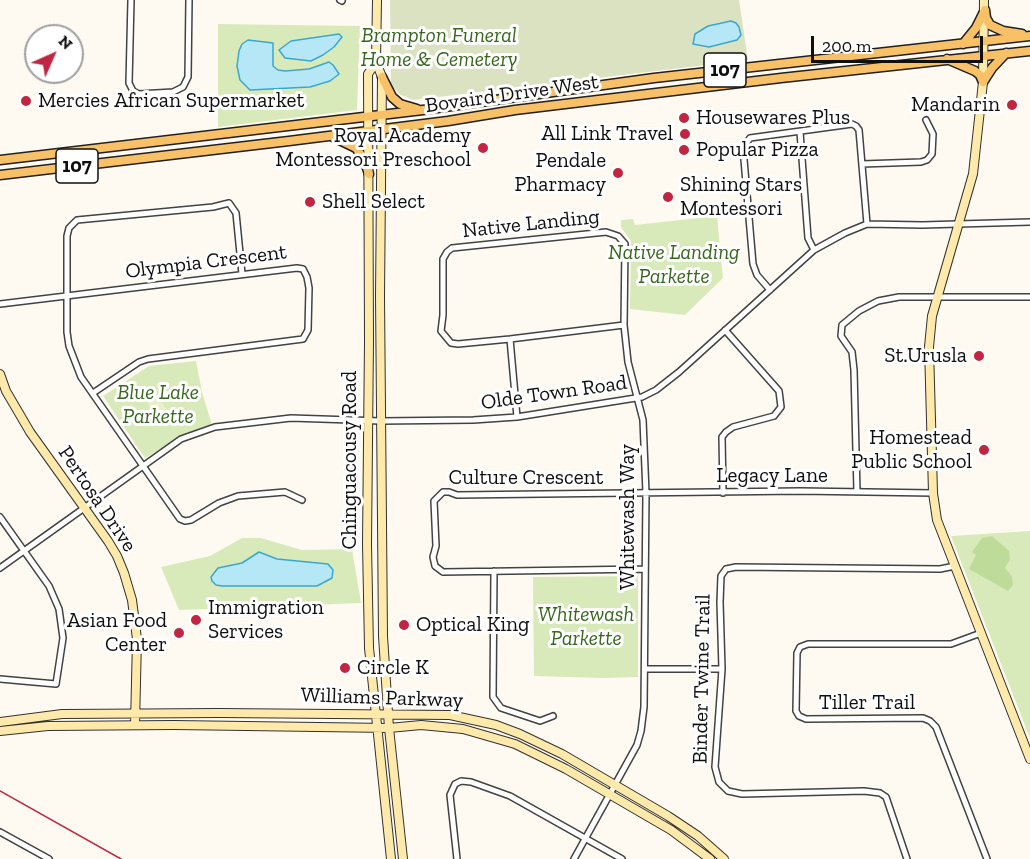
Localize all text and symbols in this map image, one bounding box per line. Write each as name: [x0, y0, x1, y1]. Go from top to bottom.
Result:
park label: Brampton Funeral Home & Cemetery: [361, 23, 517, 73]
north arrow: [24, 24, 84, 84]
scale bar: [814, 24, 986, 62]
text: N: [55, 31, 77, 53]
text: 200 m: [822, 35, 872, 57]
road number: 107: [704, 53, 746, 87]
street label: Bovaird Drive West: [424, 69, 600, 119]
place label: Mercies African Supermarket: [38, 88, 304, 114]
place label: Mandarin: [911, 92, 1000, 118]
marker: Mercies African Supermarket: [19, 94, 33, 108]
marker: Mandarin: [1005, 98, 1019, 112]
place label: Housewares Plus: [696, 105, 850, 131]
marker: Housewares Plus: [677, 111, 691, 125]
place label: All Link Travel: [541, 121, 673, 147]
place label: Royal Academy Montessori Preschool: [275, 123, 471, 173]
marker: All Link Travel: [678, 127, 692, 141]
place label: Popular Pizza: [696, 137, 819, 163]
marker: Royal Academy Montessori Preschool: [476, 141, 490, 155]
marker: Popular Pizza: [677, 143, 691, 157]
place label: Pendale Pharmacy: [515, 148, 606, 198]
road number: 107: [56, 149, 98, 183]
marker: Pendale Pharmacy: [611, 166, 625, 180]
place label: Shining Stars Montessori: [680, 172, 802, 222]
place label: Shell Select: [322, 189, 425, 215]
marker: Shining Stars Montessori: [661, 190, 675, 204]
marker: Shell Select: [303, 195, 317, 209]
street label: Native Landing: [461, 204, 601, 244]
street label: Olympia Crescent: [124, 240, 288, 284]
park label: Native Landing Parkette: [608, 240, 740, 290]
place label: St.Urusla: [884, 343, 967, 369]
marker: St.Urusla: [972, 349, 986, 363]
street label: Olde Town Road: [479, 370, 629, 416]
street label: Chinguacousy Road: [337, 371, 363, 549]
park label: Blue Lake Parkette: [117, 380, 199, 430]
place label: Homestead Public School: [851, 425, 972, 475]
street label: Pertosa Drive: [52, 441, 142, 557]
marker: Homestead Public School: [977, 443, 991, 457]
street label: Whitewash Way: [615, 444, 641, 590]
street label: Legacy Lane: [716, 463, 828, 489]
street label: Culture Crescent: [449, 465, 603, 491]
street label: Binder Twine Trail: [688, 594, 716, 764]
place label: Immigration Services: [208, 595, 324, 645]
park label: Whitewash Parkette: [538, 602, 634, 652]
place label: Asian Food Center: [67, 608, 167, 658]
place label: Optical King: [416, 612, 530, 638]
marker: Immigration Services: [189, 613, 203, 627]
marker: Optical King: [397, 618, 411, 632]
marker: Asian Food Center: [172, 626, 186, 640]
place label: Circle K: [357, 655, 429, 681]
marker: Circle K: [338, 661, 352, 675]
street label: Williams Parkway: [300, 683, 464, 713]
street label: Tiller Trail: [819, 690, 915, 716]

